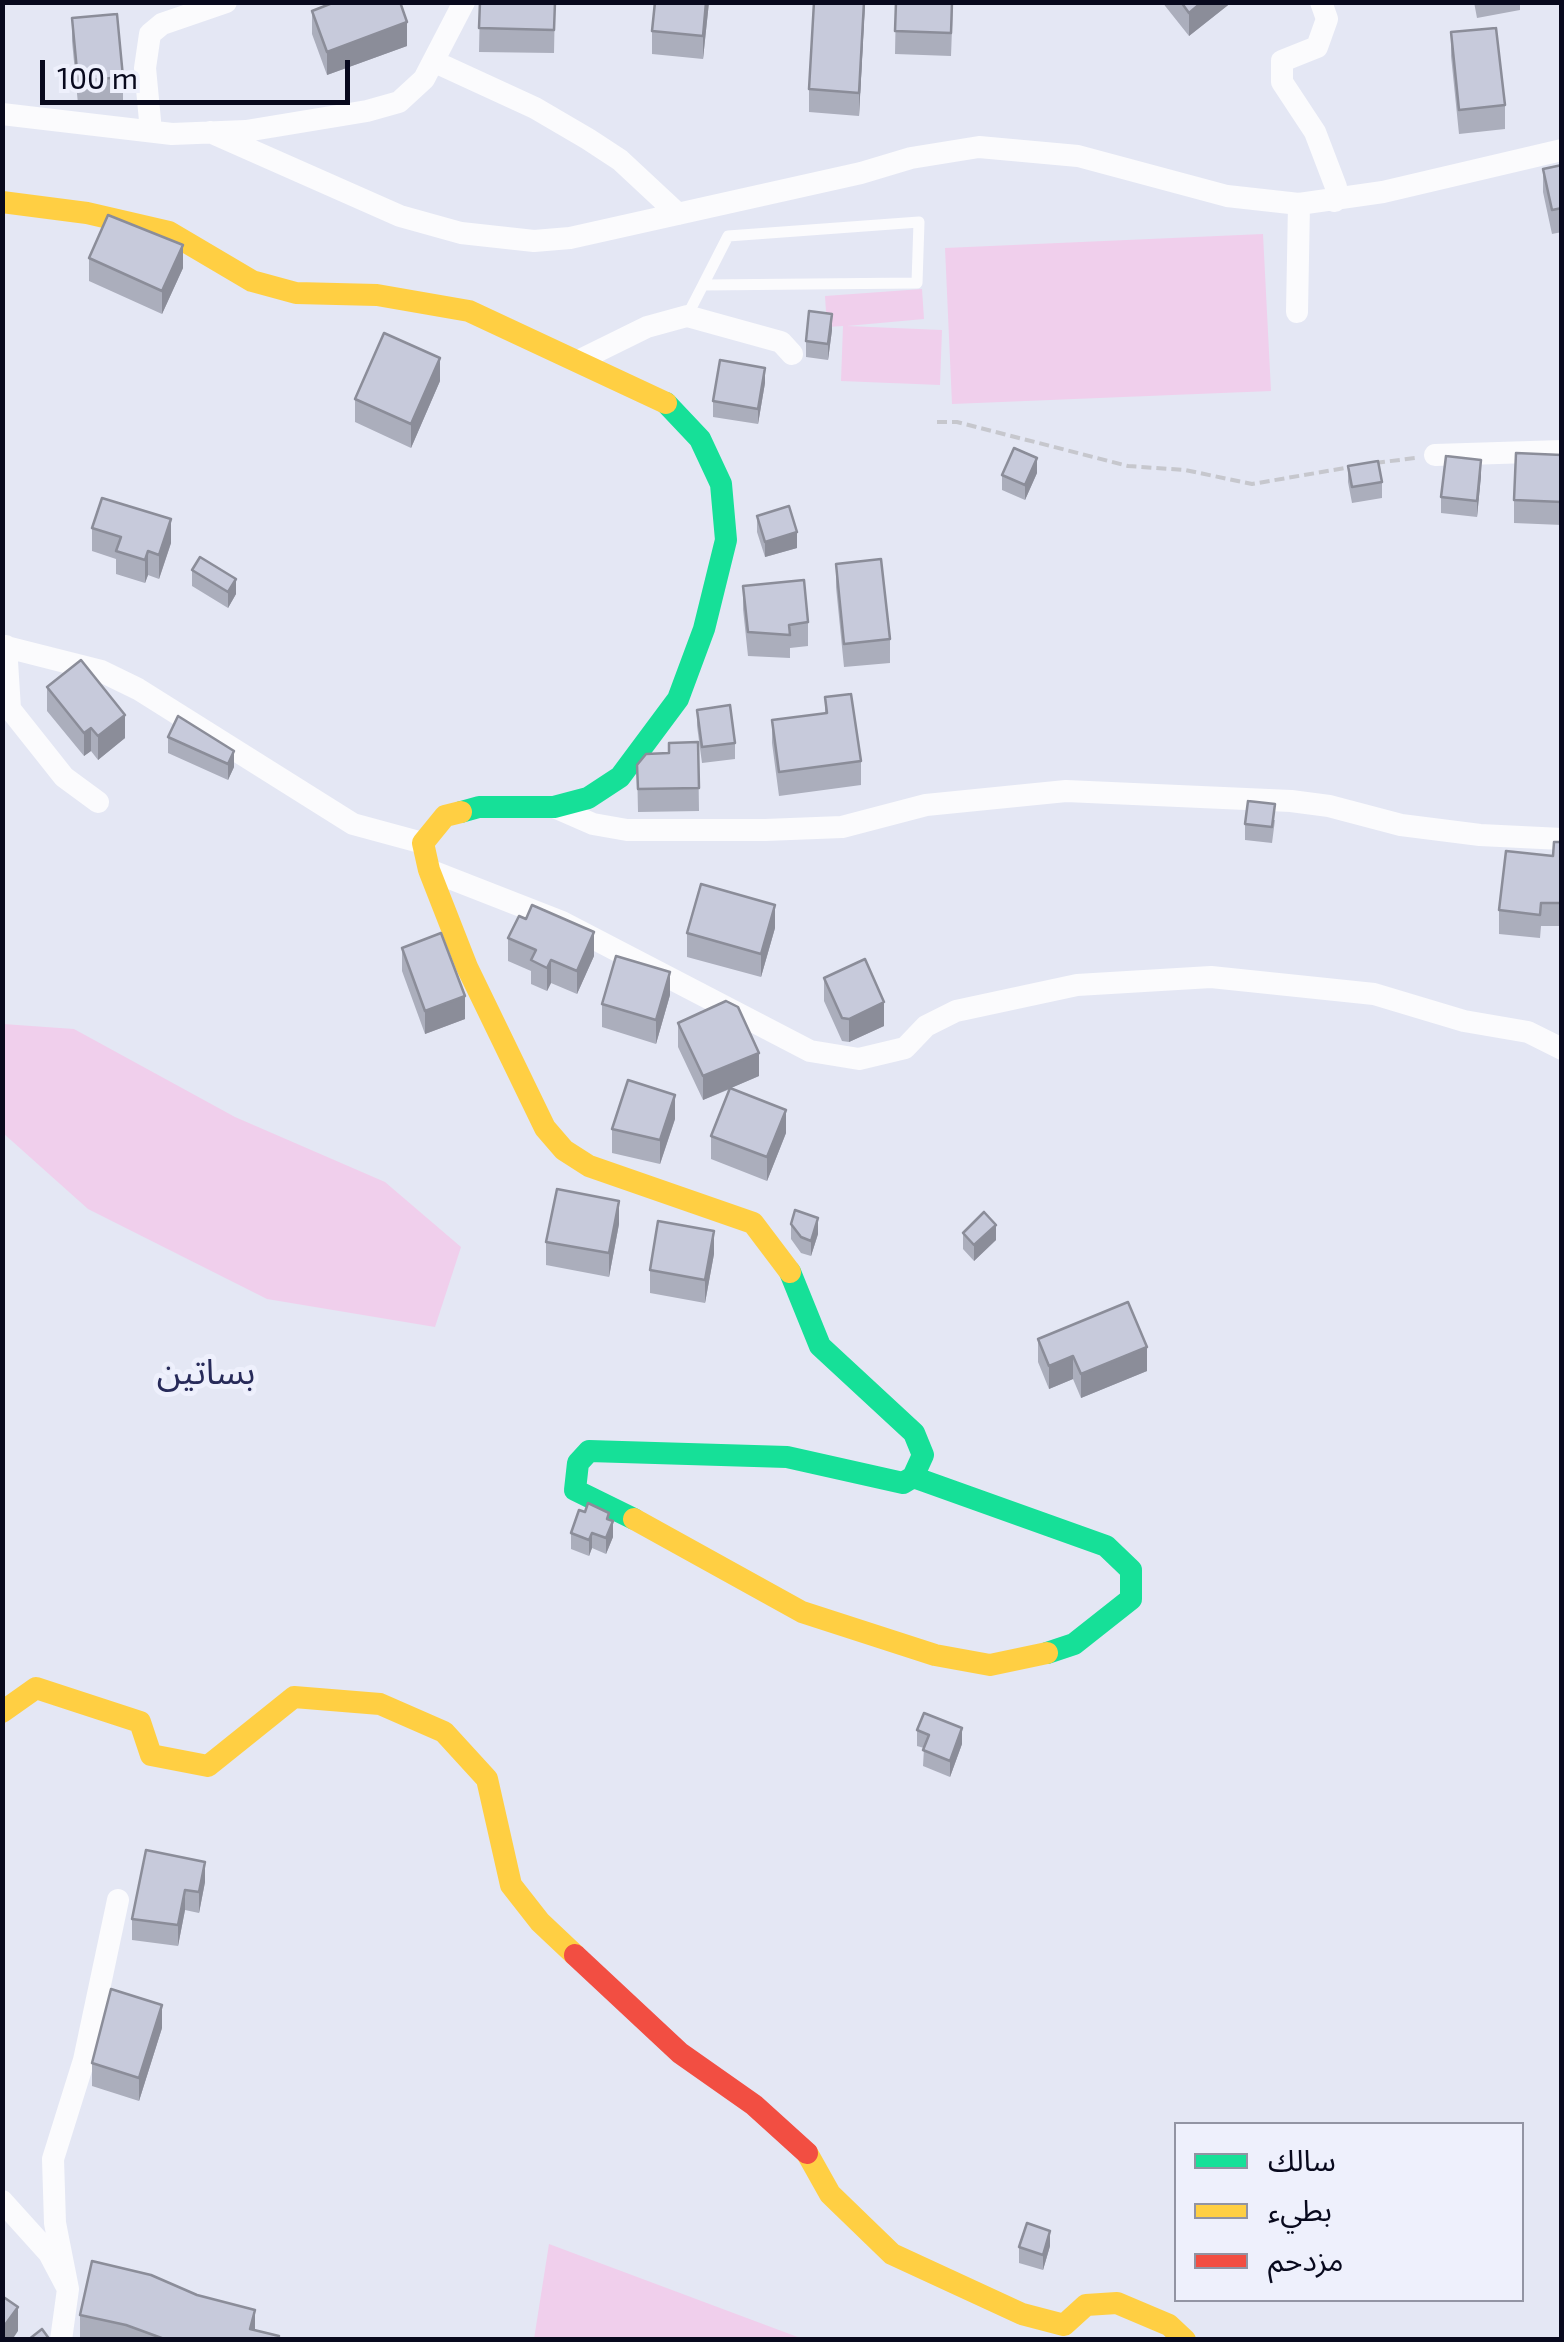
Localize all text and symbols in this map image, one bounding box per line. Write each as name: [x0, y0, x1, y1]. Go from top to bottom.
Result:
scale bar: [45, 40, 355, 102]
text: 100 m: [57, 59, 138, 95]
district label: بساتين: [157, 1351, 255, 1393]
legend: [1174, 2122, 1524, 2302]
text: سالك: [1268, 2141, 1336, 2177]
text: بطيء: [1268, 2191, 1332, 2227]
text: مزدحم: [1268, 2241, 1344, 2277]

